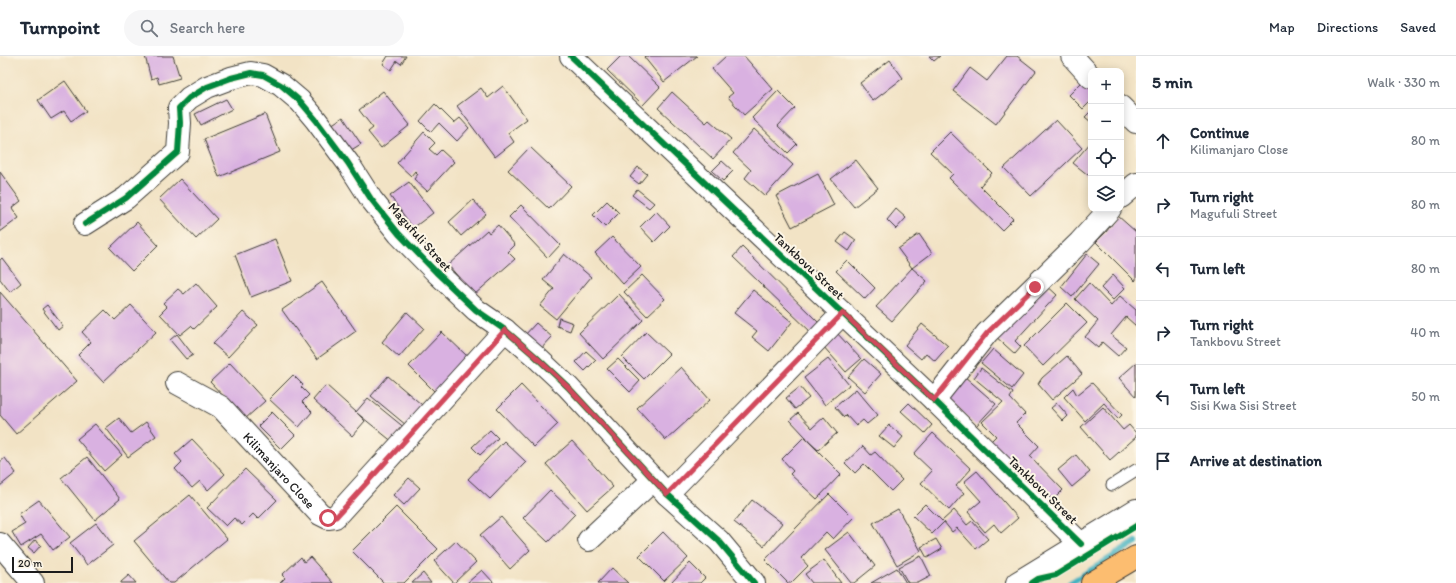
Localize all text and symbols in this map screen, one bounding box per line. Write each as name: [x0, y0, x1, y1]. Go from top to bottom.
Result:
search box: [124, 10, 404, 46]
text: Turnpoint: [20, 16, 100, 39]
icon: search: [138, 17, 160, 39]
text: Search here: [170, 19, 245, 37]
text: Map: [1269, 19, 1295, 36]
text: Directions: [1317, 19, 1378, 36]
text: Saved: [1400, 19, 1436, 36]
map controls: [1088, 68, 1124, 212]
button: +: [1088, 68, 1124, 104]
text: 5 min: [1152, 72, 1192, 92]
text: Walk · 330 m: [1367, 75, 1440, 90]
button: −: [1088, 104, 1124, 140]
text: Continue: [1190, 124, 1249, 142]
icon: ahead: [1152, 130, 1174, 152]
text: 80 m: [1411, 133, 1440, 148]
button: locate: [1088, 140, 1124, 176]
text: Kilimanjaro Close: [1190, 142, 1288, 157]
button: layers: [1088, 176, 1124, 212]
text: Turn right: [1190, 188, 1254, 206]
icon: right: [1152, 194, 1174, 216]
text: 80 m: [1411, 197, 1440, 212]
street label: Magufuli Street: [385, 200, 455, 275]
text: Magufuli Street: [1190, 206, 1277, 221]
street label: Tankbovu Street: [771, 230, 847, 303]
icon: left: [1152, 258, 1174, 280]
text: Turn left: [1190, 260, 1245, 278]
text: 80 m: [1411, 261, 1440, 276]
route end: [1026, 278, 1044, 296]
text: Turn right: [1190, 316, 1254, 334]
icon: right: [1152, 322, 1174, 344]
text: 40 m: [1410, 325, 1440, 340]
text: Tankbovu Street: [1190, 334, 1281, 349]
text: Turn left: [1190, 380, 1245, 398]
icon: left: [1152, 386, 1174, 408]
text: 50 m: [1411, 389, 1440, 404]
text: Sisi Kwa Sisi Street: [1190, 398, 1297, 413]
street label: Kilimanjaro Close: [240, 429, 318, 511]
icon: arrive: [1152, 450, 1174, 472]
text: Arrive at destination: [1190, 452, 1322, 470]
street label: Tankbovu Street: [1005, 453, 1081, 527]
route start: [319, 509, 337, 527]
scale bar: [12, 555, 73, 574]
text: 20 m: [18, 557, 42, 570]

